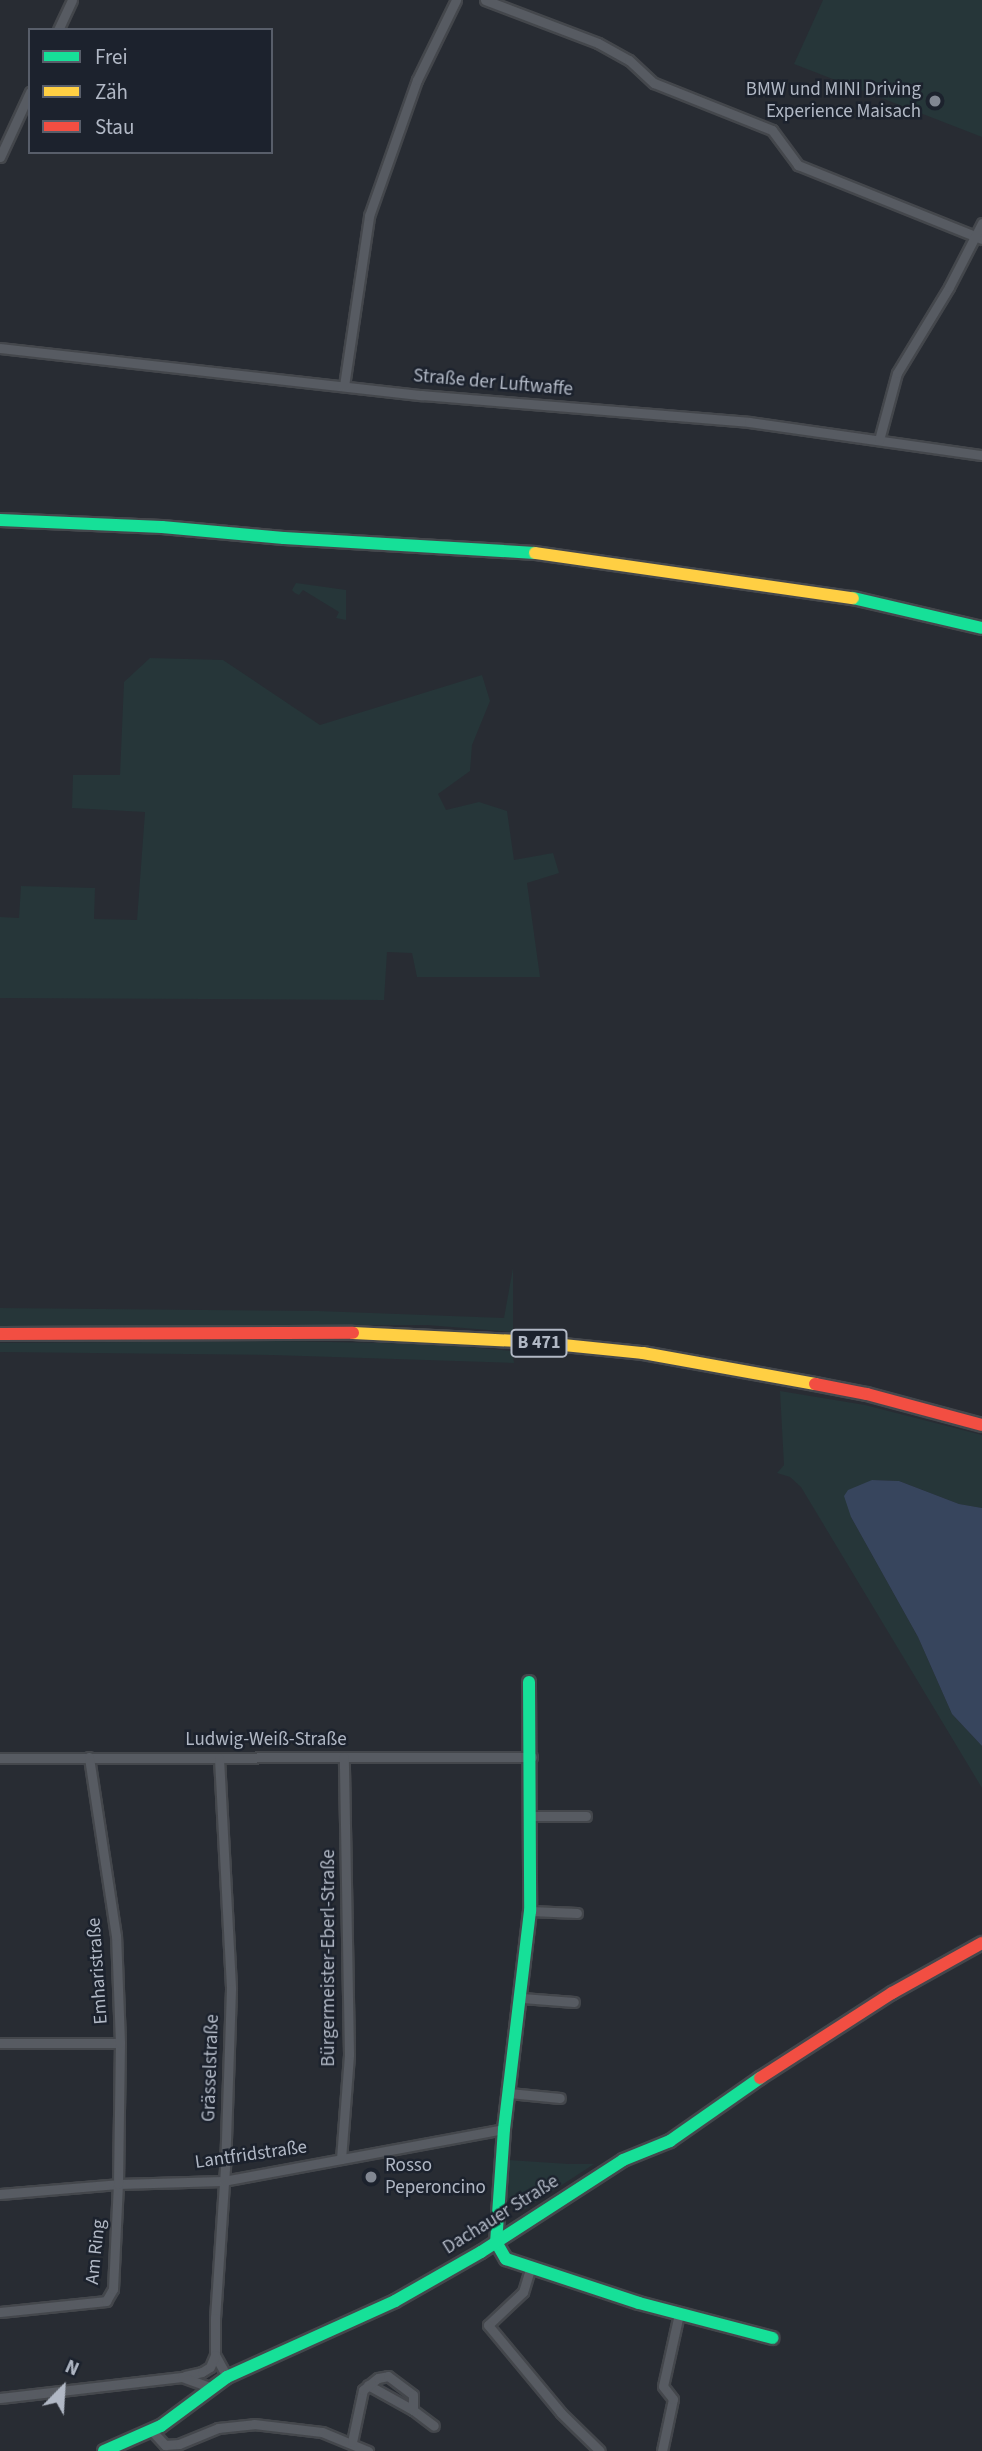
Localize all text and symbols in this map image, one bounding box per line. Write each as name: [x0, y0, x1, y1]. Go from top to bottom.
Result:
legend: [28, 28, 273, 154]
text: Frei: [95, 42, 128, 72]
text: Zäh: [95, 77, 128, 107]
place label: BMW und MINI Driving Experience Maisach: [746, 79, 921, 123]
marker: BMW und MINI Driving Experience Maisach: [927, 93, 943, 109]
text: Stau: [95, 112, 134, 142]
street label: Straße der Luftwaffe: [412, 365, 574, 401]
road number: B 471: [509, 1328, 569, 1358]
street label: Ludwig-Weiß-Straße: [185, 1729, 347, 1751]
street label: Bürgermeister-Eberl-Straße: [318, 1849, 340, 2067]
street label: Emharistraße: [83, 1917, 113, 2025]
street label: Grässelstraße: [198, 2014, 224, 2122]
street label: Lantfridstraße: [193, 2136, 309, 2174]
place label: Rosso Peperoncino: [385, 2155, 486, 2199]
marker: Rosso Peperoncino: [363, 2169, 379, 2185]
street label: Dachauer Straße: [439, 2170, 563, 2260]
street label: Am Ring: [81, 2218, 111, 2286]
north arrow: [28, 2353, 98, 2423]
text: N: [60, 2353, 83, 2383]

